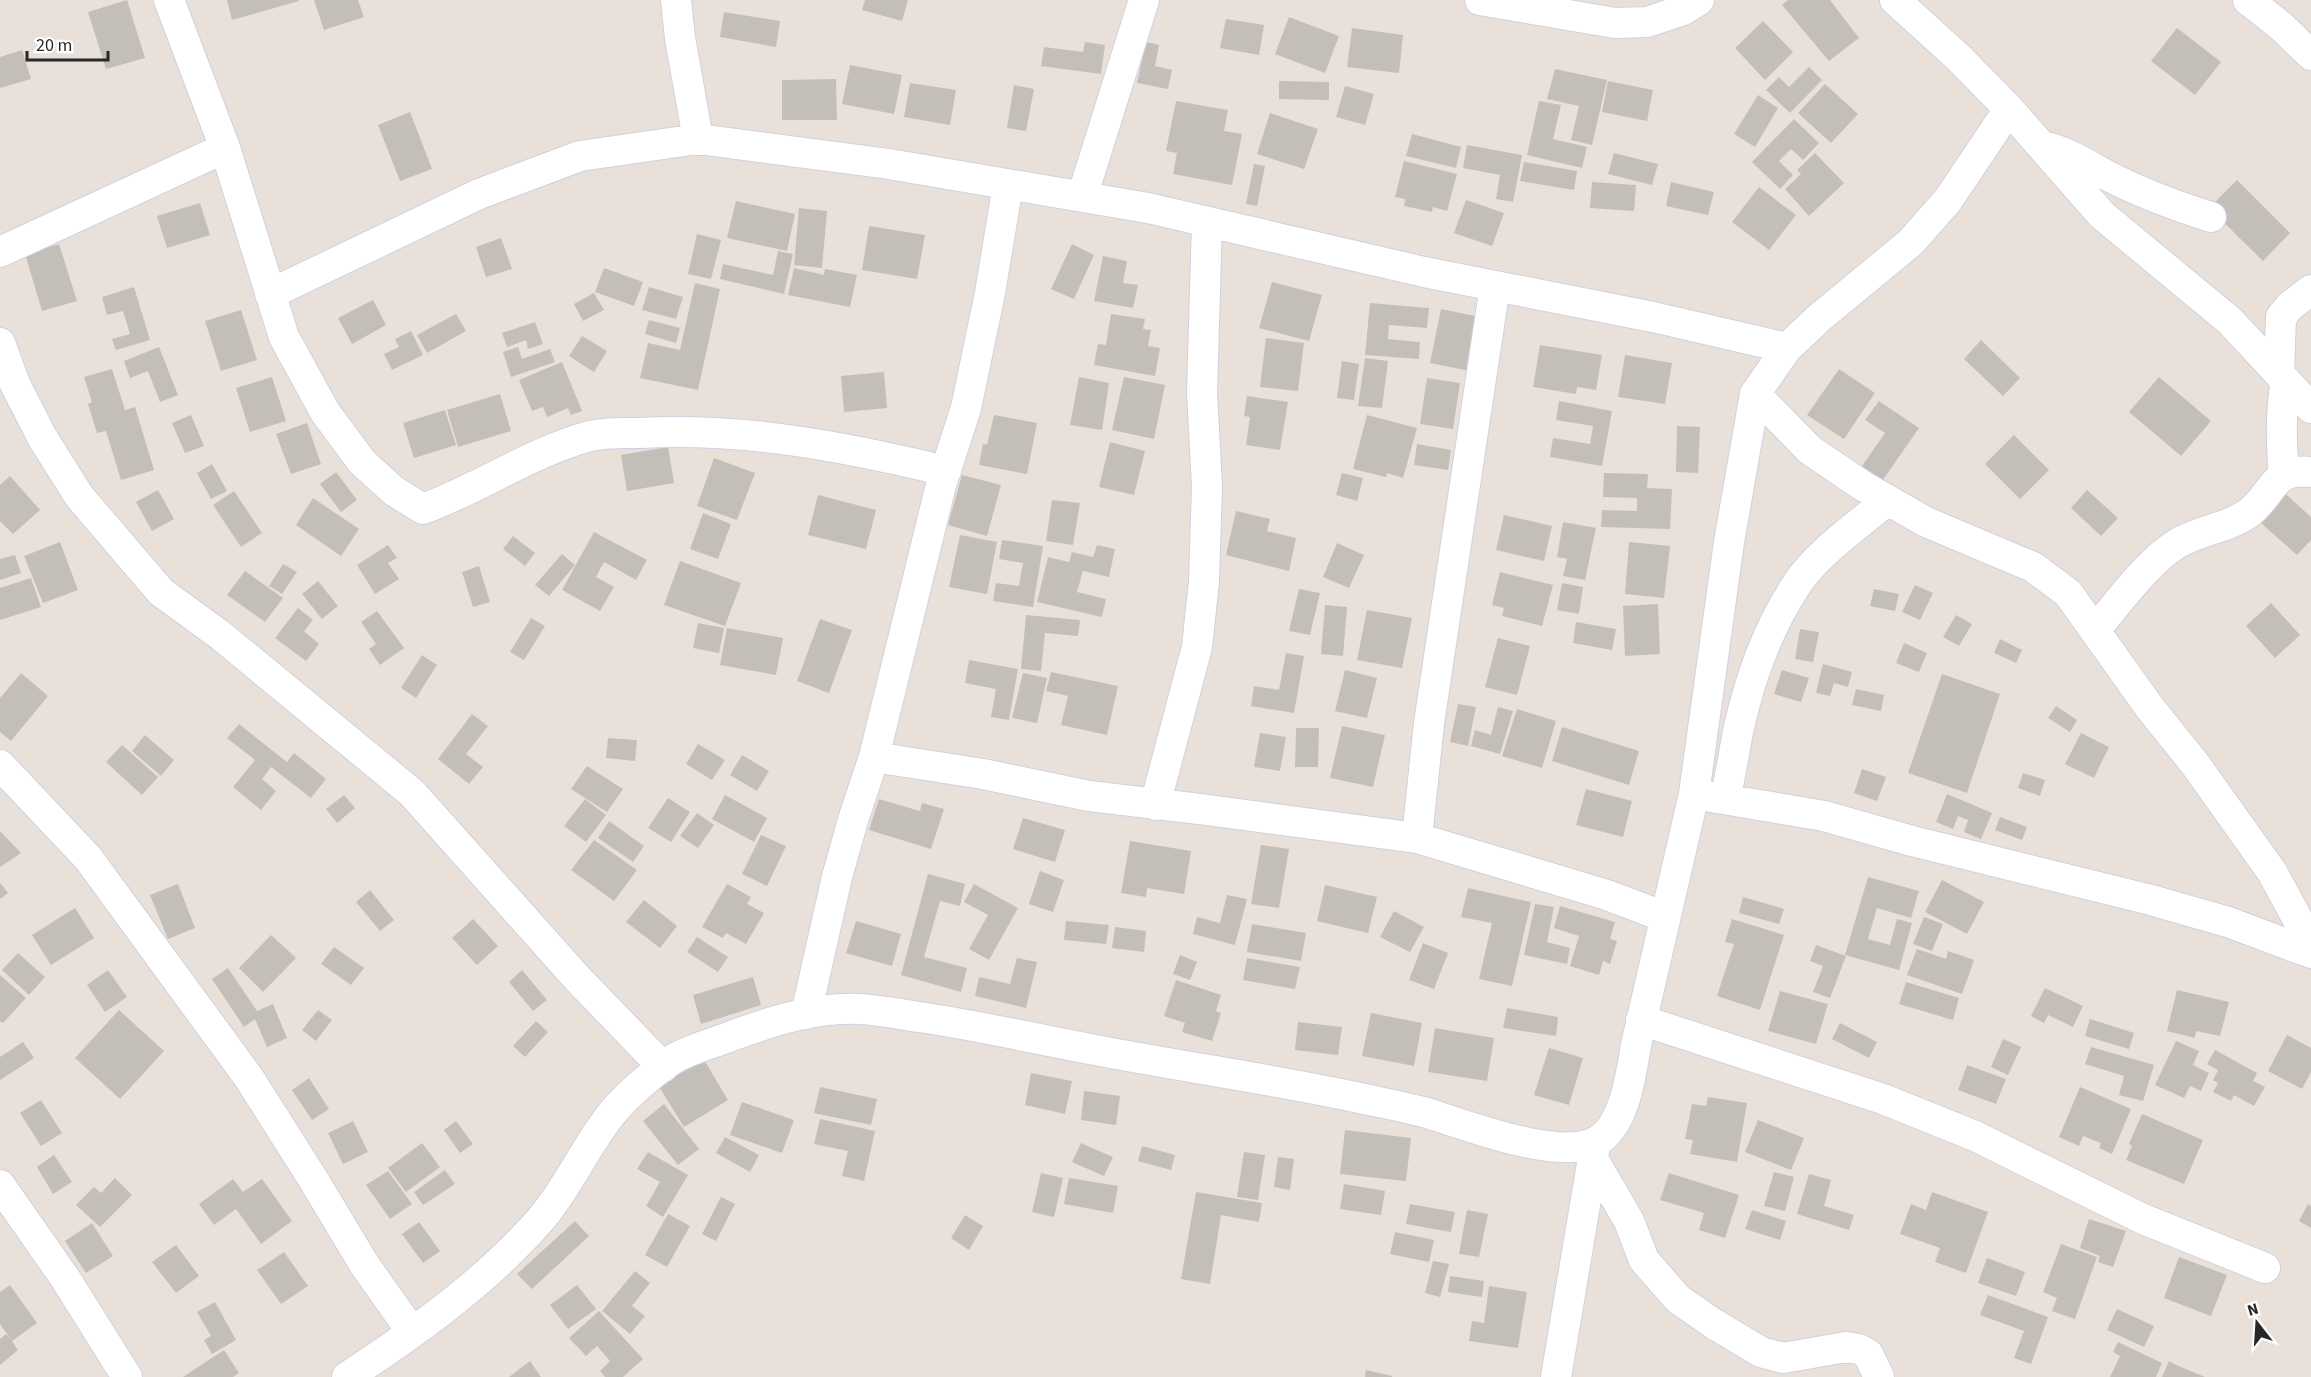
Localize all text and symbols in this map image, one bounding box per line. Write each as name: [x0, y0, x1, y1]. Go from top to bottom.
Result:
scale bar: [27, 24, 108, 62]
text: 20 m: [36, 33, 72, 58]
north arrow: [2227, 1293, 2287, 1353]
text: N: [2245, 1298, 2261, 1322]

